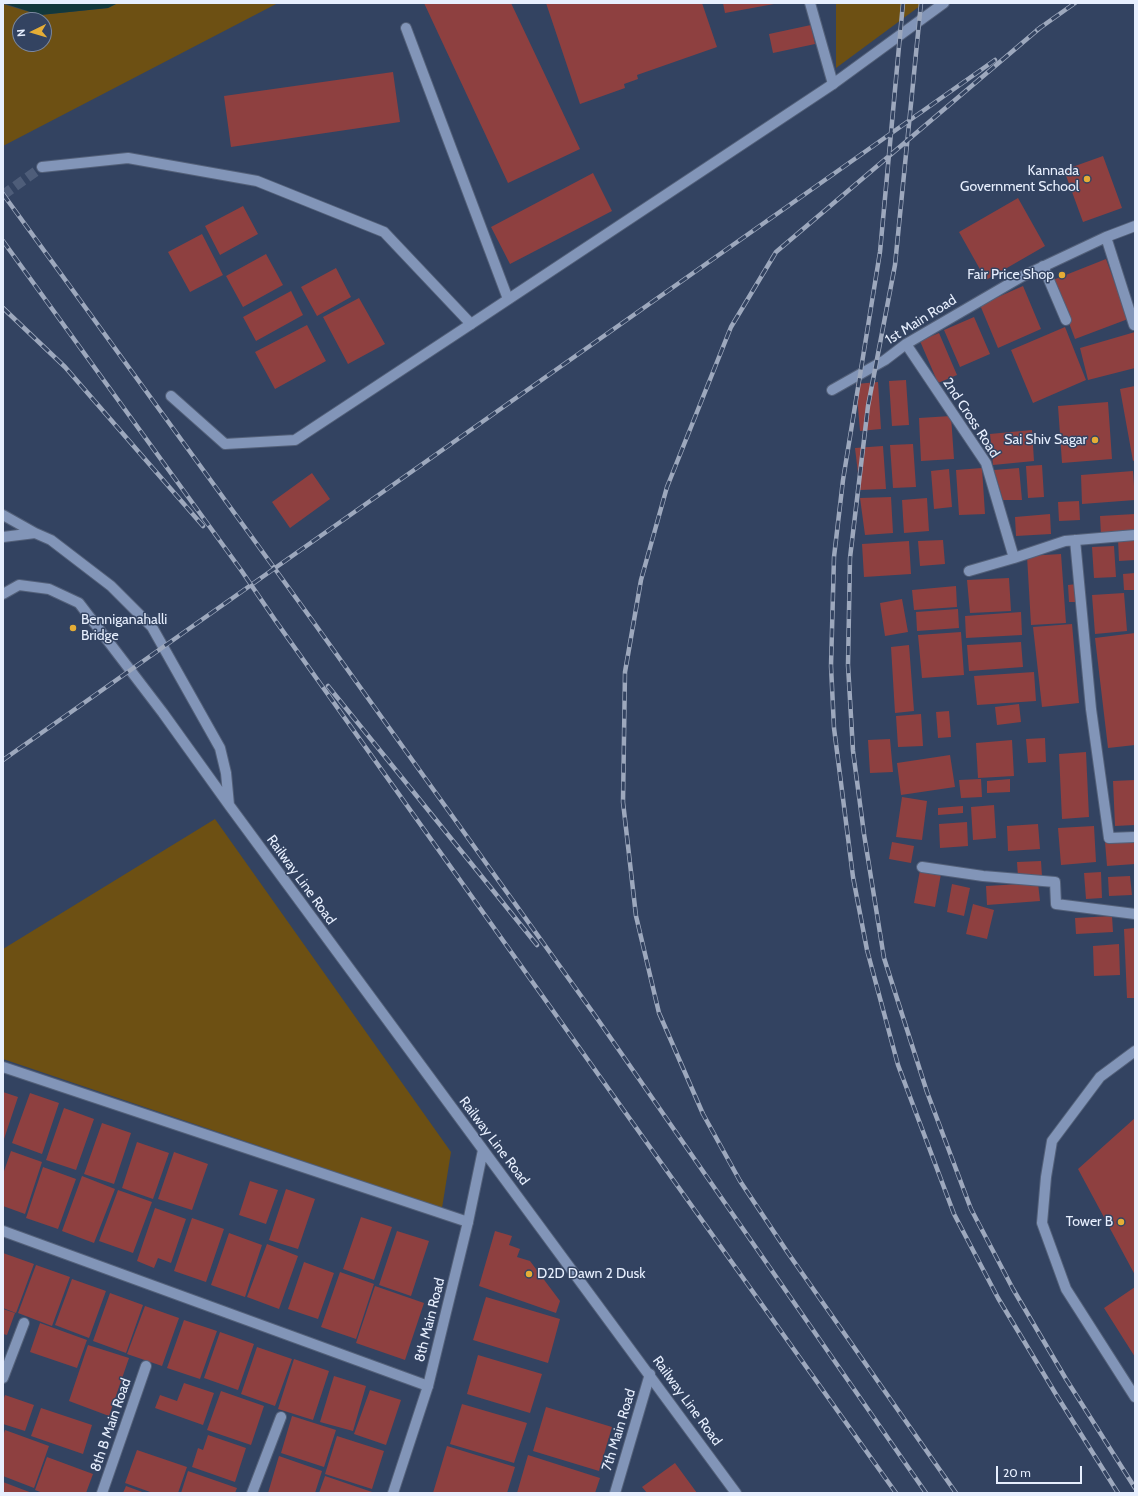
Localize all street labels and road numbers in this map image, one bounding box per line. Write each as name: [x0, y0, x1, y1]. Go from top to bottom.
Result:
street label: 1st Main Road: [882, 292, 960, 348]
street label: 2nd Cross Road: [939, 375, 1003, 461]
street label: Railway Line Road: [263, 832, 339, 928]
street label: Railway Line Road: [455, 1093, 533, 1189]
street label: 8th Main Road: [411, 1276, 449, 1364]
street label: Railway Line Road: [649, 1353, 725, 1449]
street label: 8th B Main Road: [87, 1376, 135, 1474]
street label: 7th Main Road: [599, 1387, 639, 1473]

